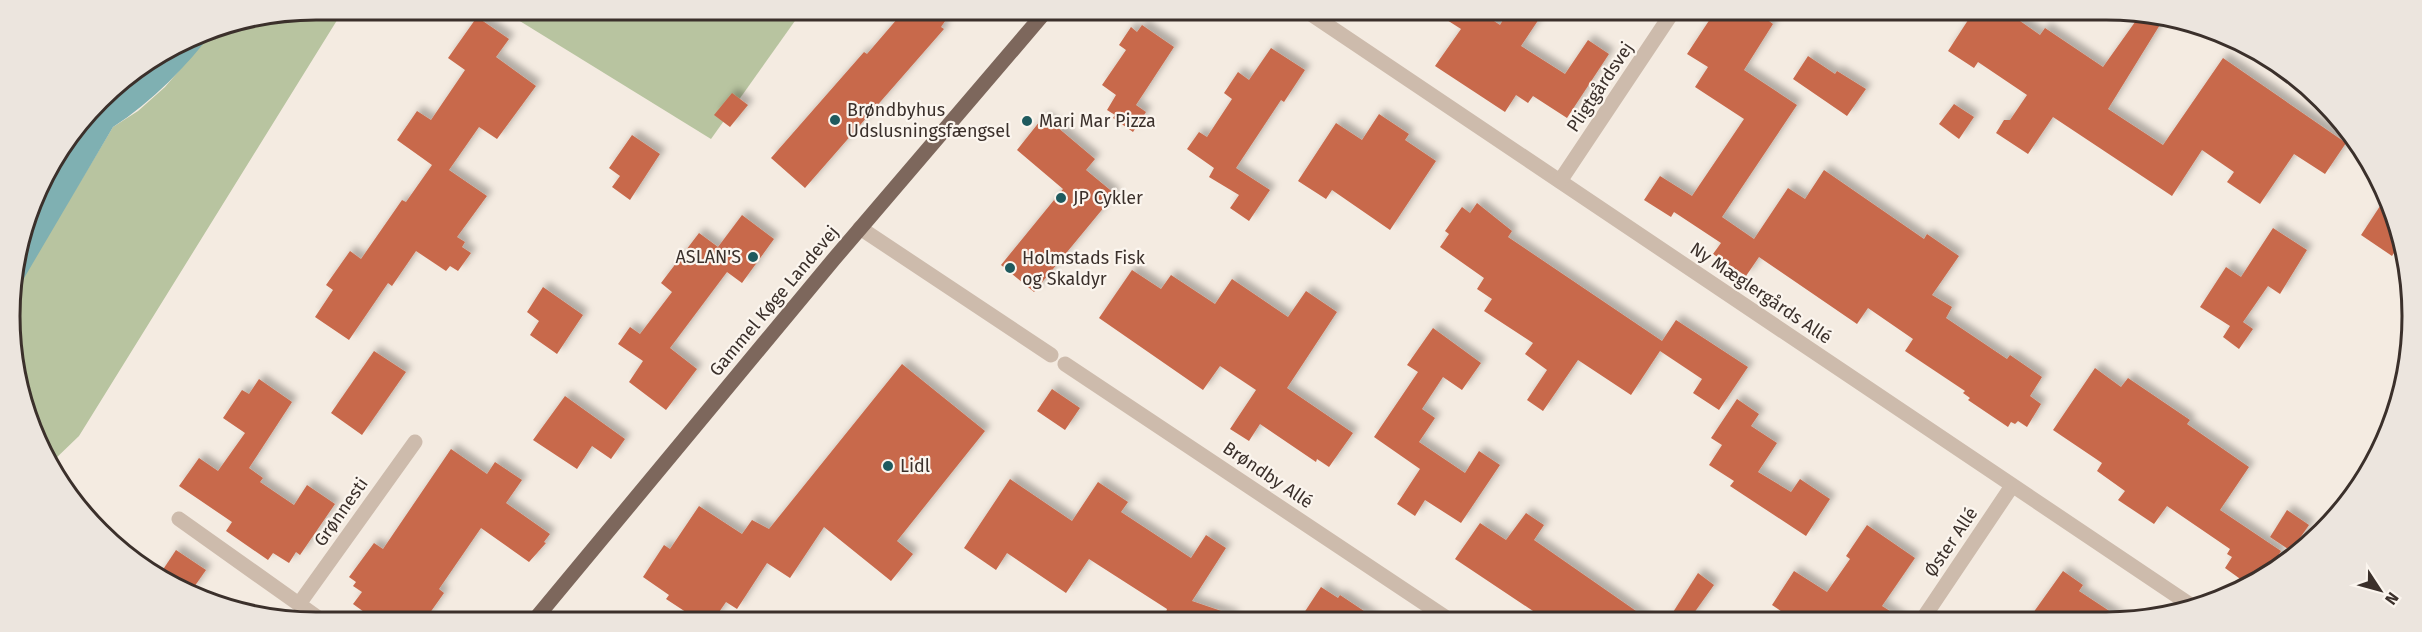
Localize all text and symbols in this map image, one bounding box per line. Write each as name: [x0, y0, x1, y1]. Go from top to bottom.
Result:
street label: Pligtgårdsvej: [1562, 38, 1638, 136]
place label: Brøndbyhus Udslusningsfængsel: [847, 99, 1010, 142]
place label: Mari Mar Pizza: [1039, 110, 1156, 132]
marker: Brøndbyhus Udslusningsfængsel: [828, 113, 842, 127]
marker: Mari Mar Pizza: [1020, 114, 1034, 128]
place label: JP Cykler: [1073, 187, 1143, 209]
marker: JP Cykler: [1054, 191, 1068, 205]
street label: Gammel Køge Landevej: [705, 221, 843, 381]
street label: Ny Mæglergårds Allé: [1686, 237, 1836, 349]
place label: ASLAN'S: [676, 246, 741, 268]
place label: Holmstads Fisk og Skaldyr: [1022, 247, 1146, 290]
marker: ASLAN'S: [746, 250, 760, 264]
marker: Holmstads Fisk og Skaldyr: [1003, 261, 1017, 275]
street label: Brøndby Allé: [1219, 437, 1317, 513]
place label: Lidl: [900, 455, 930, 477]
marker: Lidl: [881, 459, 895, 473]
street label: Grønnesti: [309, 473, 373, 551]
street label: Øster Allé: [1920, 503, 1982, 581]
north arrow: [2350, 560, 2410, 620]
text: N: [2381, 589, 2403, 608]

